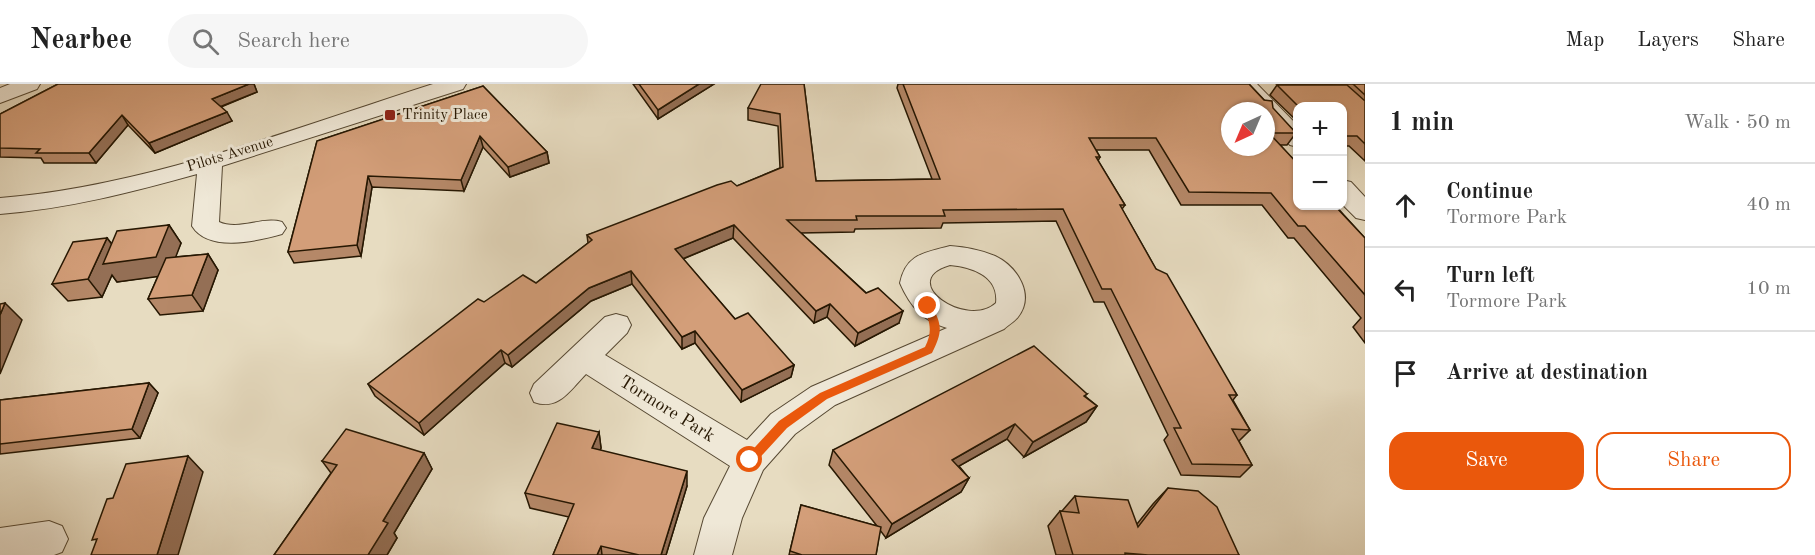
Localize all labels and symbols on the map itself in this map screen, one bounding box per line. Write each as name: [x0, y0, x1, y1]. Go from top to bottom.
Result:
north arrow: [1221, 102, 1275, 156]
marker: Trinity Place: [383, 108, 397, 122]
place label: Trinity Place: [402, 108, 488, 123]
street label: Pilots Avenue: [185, 135, 275, 175]
route end: [914, 292, 940, 318]
street label: Tormore Park: [616, 373, 718, 445]
route start: [736, 446, 762, 472]

